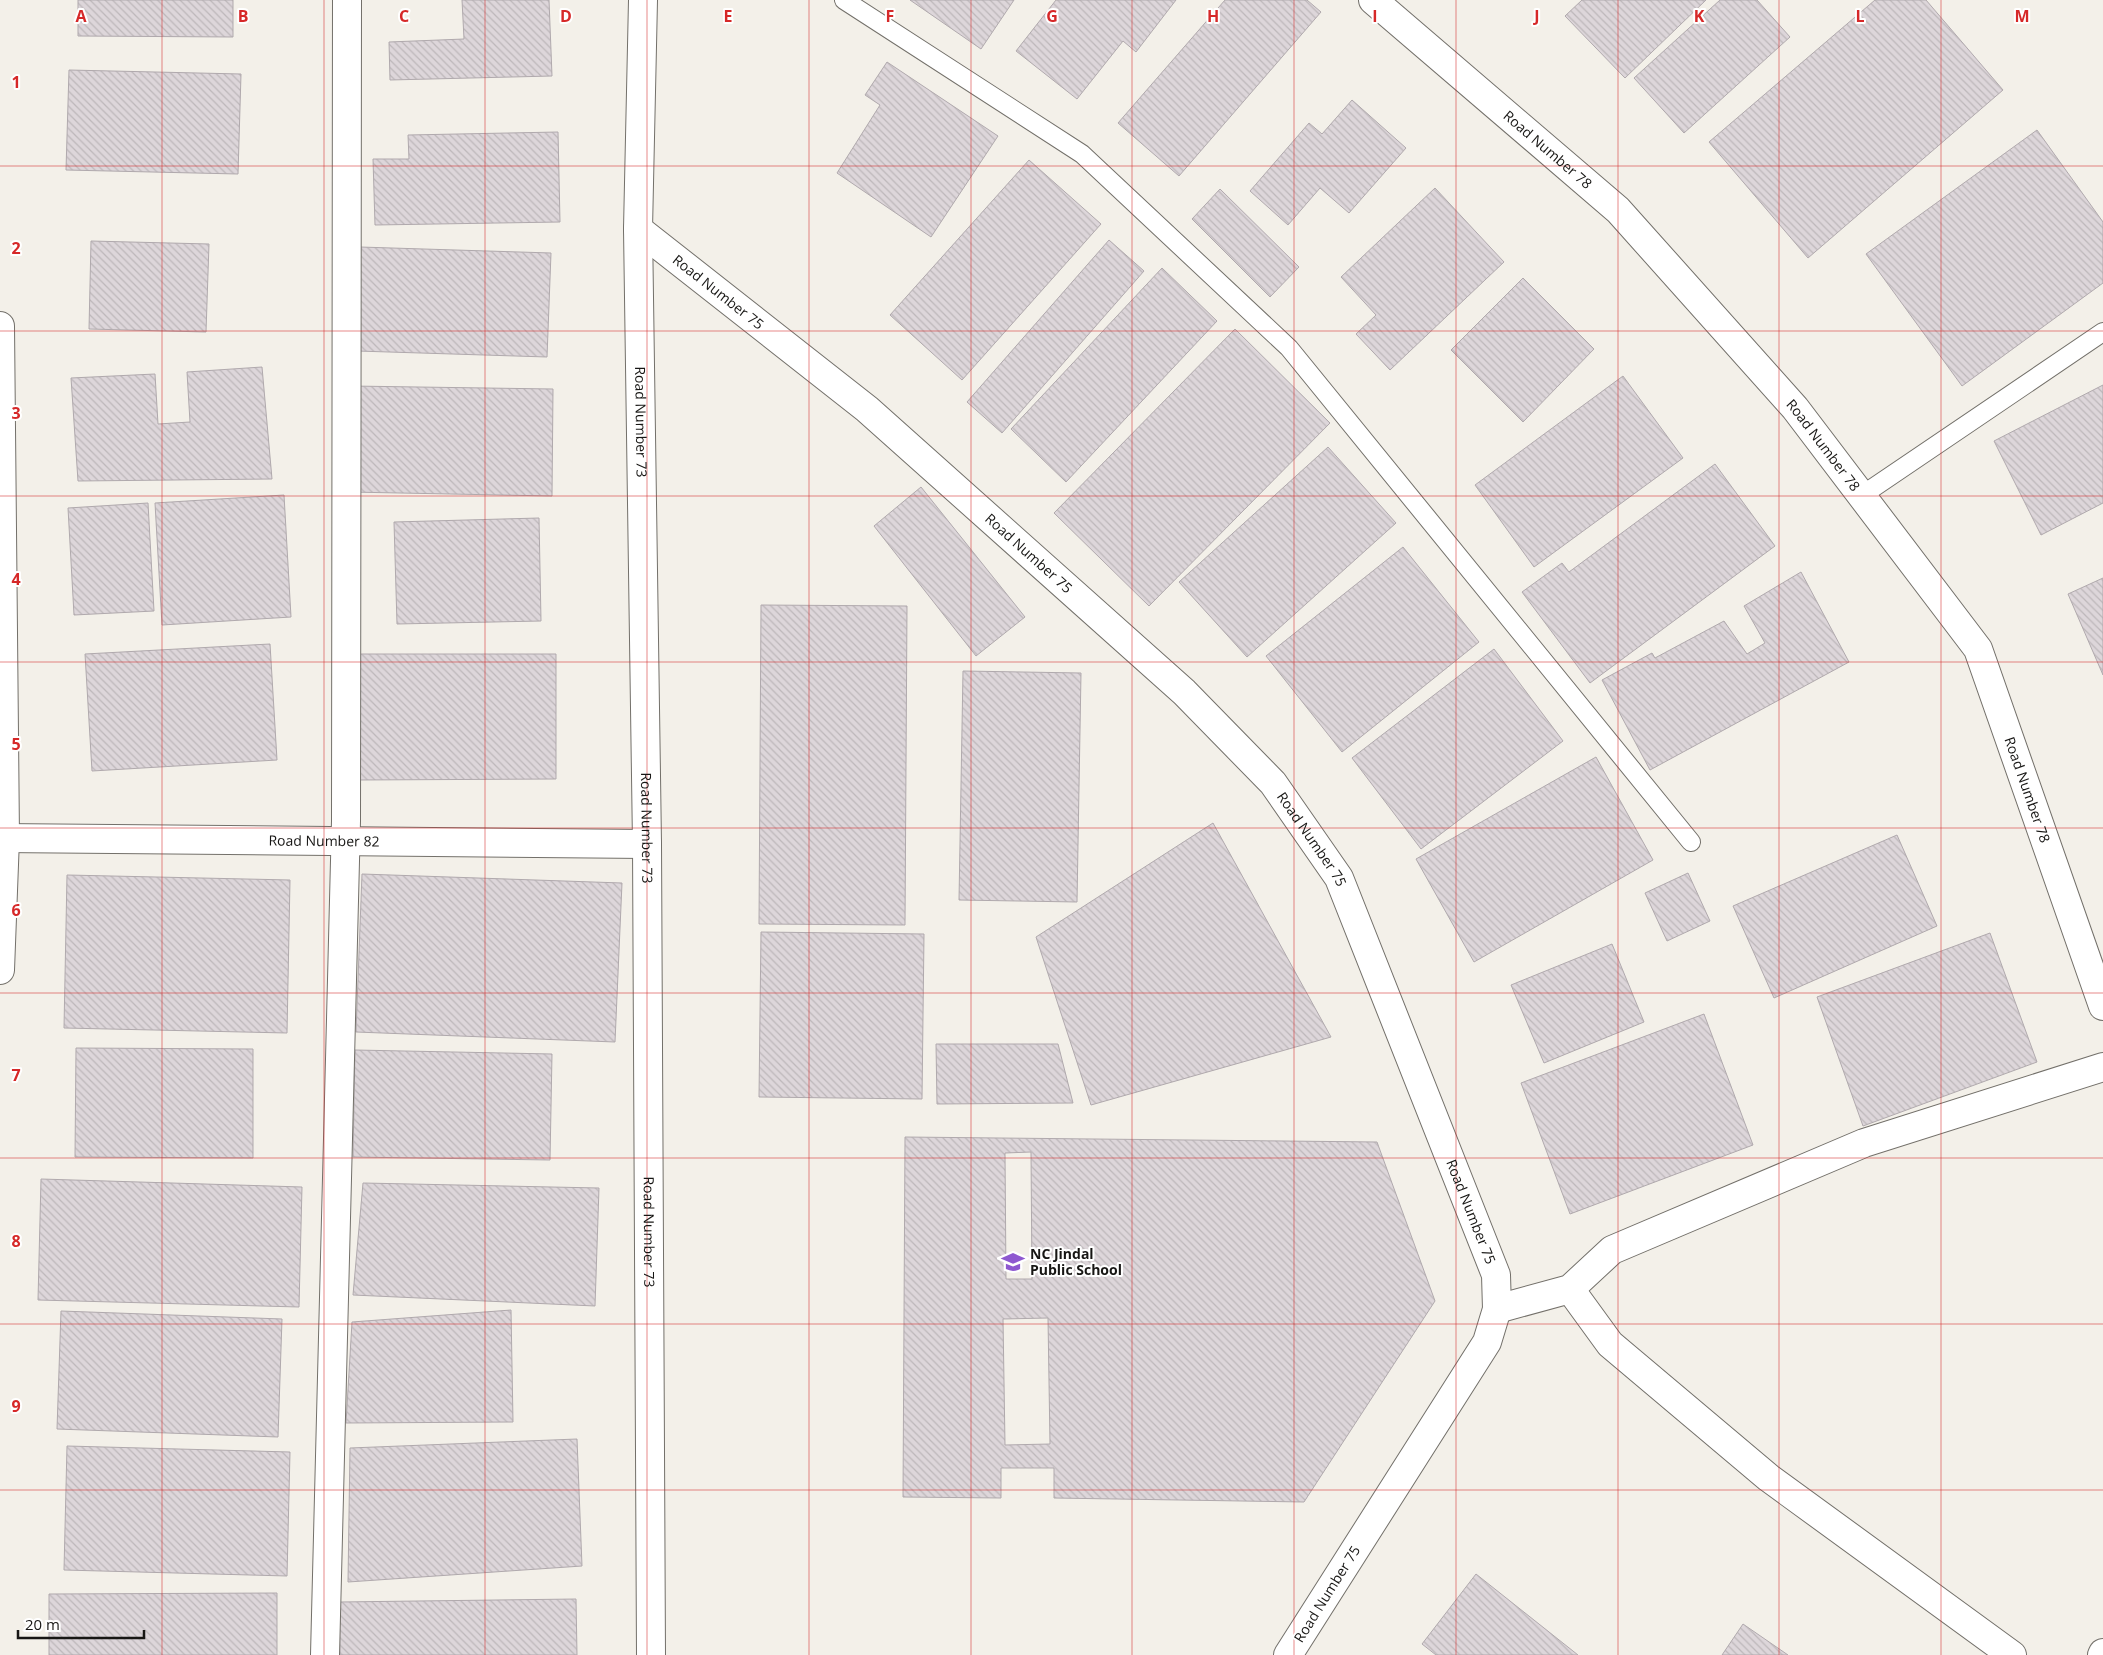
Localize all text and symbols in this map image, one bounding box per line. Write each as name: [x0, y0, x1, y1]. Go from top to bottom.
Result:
text: A: [75, 5, 87, 27]
text: B: [238, 5, 248, 27]
text: C: [399, 5, 409, 27]
text: D: [560, 5, 572, 27]
text: E: [724, 5, 733, 27]
text: F: [886, 5, 894, 27]
text: G: [1046, 5, 1058, 27]
text: H: [1207, 5, 1219, 27]
text: I: [1372, 5, 1378, 27]
text: J: [1532, 5, 1540, 27]
text: K: [1694, 5, 1705, 27]
text: L: [1855, 5, 1865, 27]
text: M: [2014, 5, 2030, 27]
text: 1: [11, 71, 21, 93]
street label: Road Number 78: [1500, 106, 1596, 193]
text: 2: [11, 237, 21, 259]
street label: Road Number 75: [669, 250, 768, 333]
street label: Road Number 73: [631, 366, 652, 478]
street label: Road Number 78: [1782, 395, 1865, 495]
text: 3: [11, 402, 21, 424]
street label: Road Number 75: [981, 509, 1077, 597]
text: 4: [11, 568, 21, 590]
text: 5: [11, 733, 21, 755]
street label: Road Number 78: [2000, 734, 2055, 845]
street label: Road Number 73: [637, 772, 657, 883]
street label: Road Number 75: [1273, 788, 1351, 889]
street label: Road Number 82: [268, 830, 380, 851]
text: 6: [11, 899, 21, 921]
text: 7: [11, 1064, 21, 1086]
street label: Road Number 75: [1442, 1156, 1501, 1267]
street label: Road Number 73: [640, 1176, 659, 1287]
text: 8: [11, 1230, 21, 1252]
place label: NC Jindal Public School: [1030, 1244, 1122, 1279]
school or university icon: NC Jindal Public School: [1000, 1249, 1026, 1275]
text: 9: [11, 1395, 21, 1417]
street label: Road Number 75: [1289, 1542, 1364, 1646]
scale bar: [18, 1608, 144, 1640]
text: 20 m: [25, 1614, 60, 1634]

